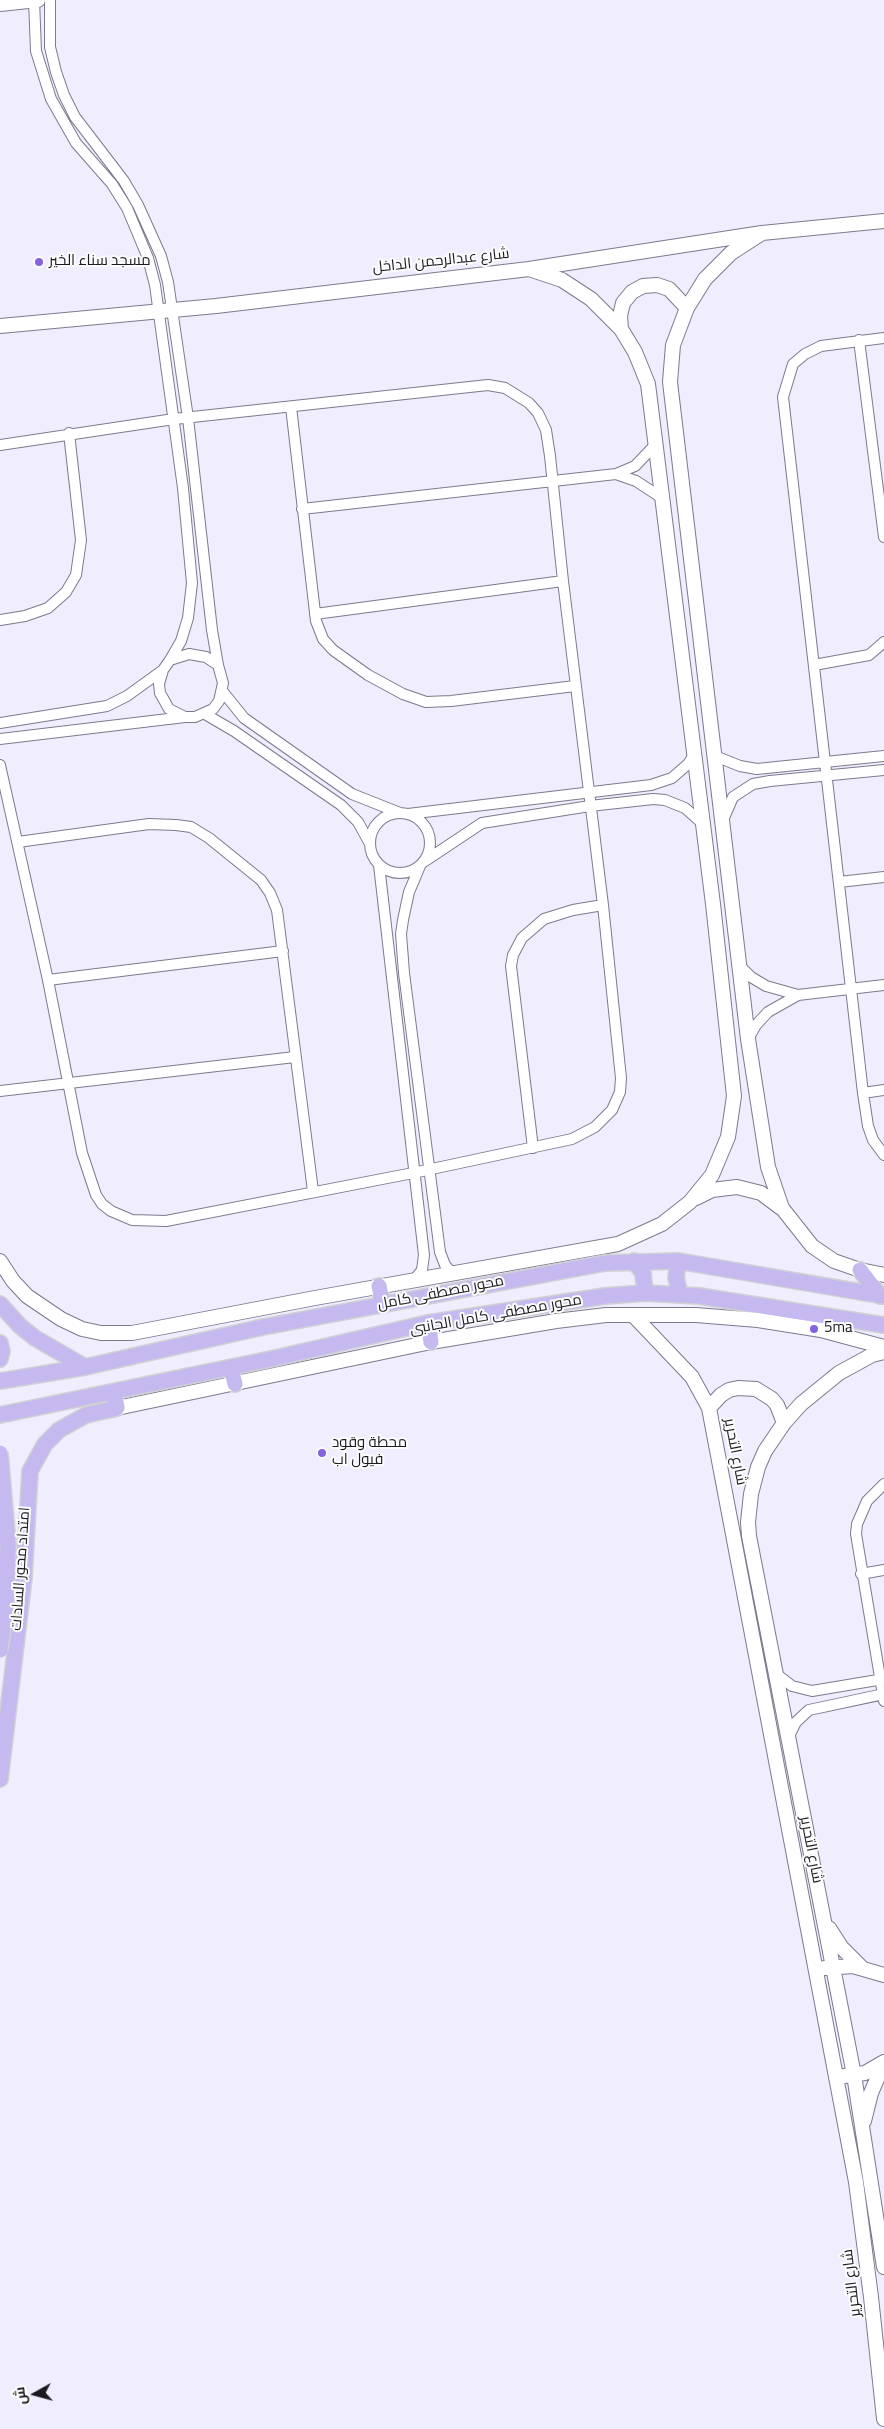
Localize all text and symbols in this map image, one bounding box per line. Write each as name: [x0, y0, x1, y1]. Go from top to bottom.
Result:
street label: شارع عبدالرحمن الداخل: [372, 246, 510, 278]
place label: مسجد سناء الخير: [49, 253, 151, 271]
marker: مسجد سناء الخير: [33, 256, 45, 268]
street label: محور مصطفى كامل: [376, 1273, 506, 1315]
street label: محور مصطفى كامل الجانبى: [409, 1292, 583, 1340]
place label: 5ma: [824, 1320, 852, 1338]
marker: 5ma: [808, 1323, 820, 1335]
street label: شارع التحرير: [719, 1417, 749, 1487]
place label: محطة وقود فيول اب: [332, 1435, 407, 1470]
marker: محطة وقود فيول اب: [316, 1447, 328, 1459]
street label: امتداد محور السادات: [9, 1507, 35, 1631]
street label: شارع التحرير: [795, 1815, 825, 1885]
street label: شارع التحرير: [840, 2248, 866, 2318]
north arrow: [10, 2369, 60, 2419]
text: ش: [6, 2385, 34, 2406]

